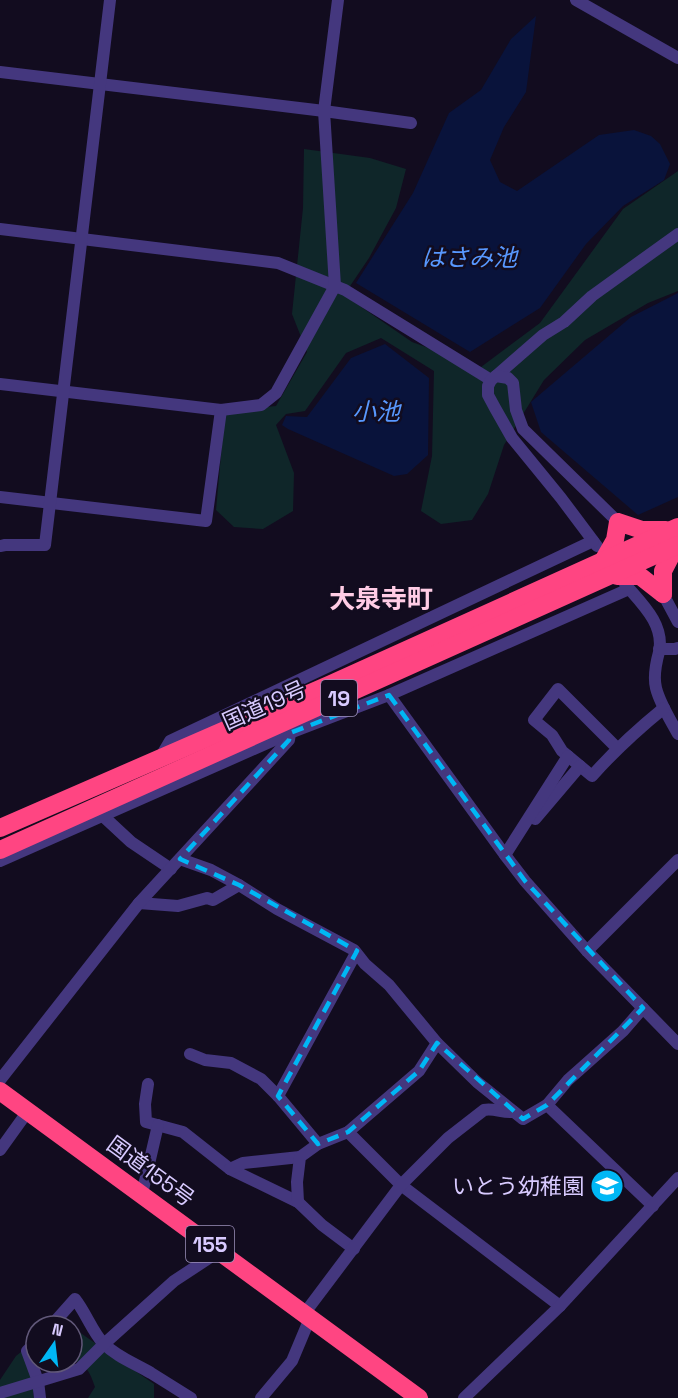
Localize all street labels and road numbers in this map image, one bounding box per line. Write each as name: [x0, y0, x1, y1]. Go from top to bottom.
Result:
street label: 国道19号: [218, 674, 310, 736]
road number: 19: [321, 680, 357, 716]
street label: 国道155号: [102, 1130, 200, 1212]
road number: 155: [186, 1226, 234, 1262]

